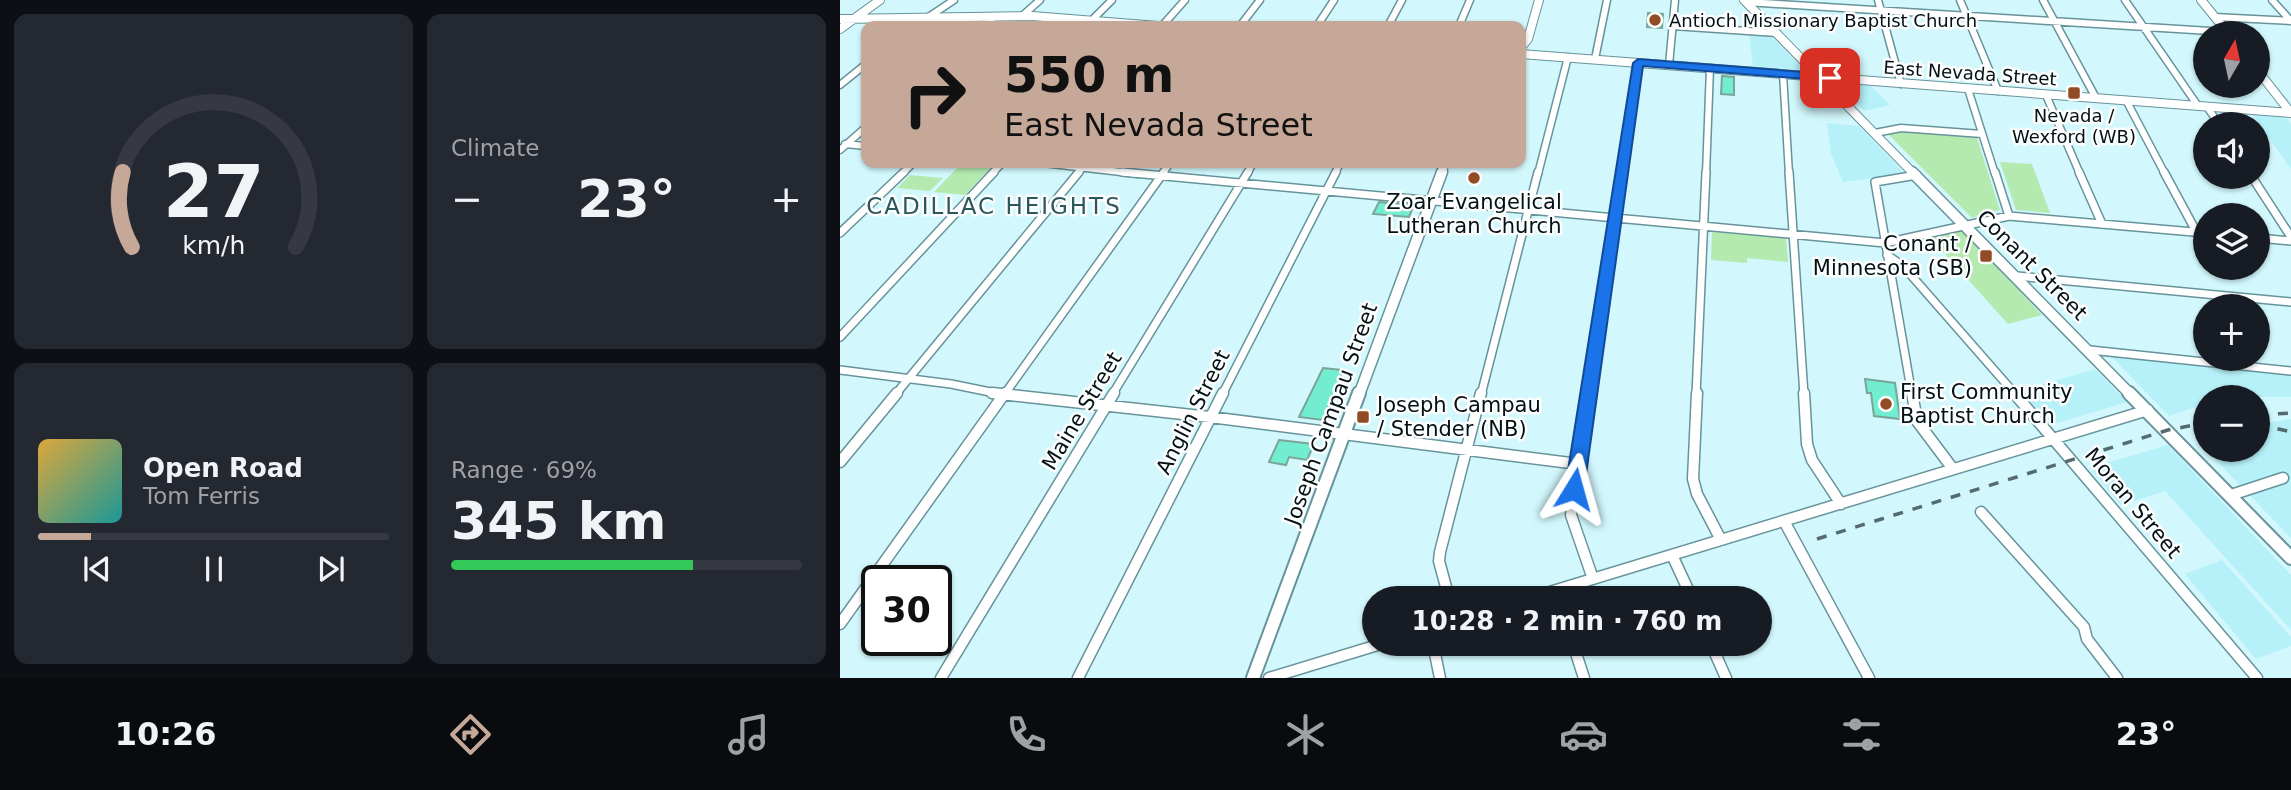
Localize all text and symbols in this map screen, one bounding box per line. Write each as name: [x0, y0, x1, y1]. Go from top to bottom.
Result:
place label: Antioch Missionary Baptist Church: [1669, 10, 1977, 31]
marker: Antioch Missionary Baptist Church: [1647, 12, 1663, 28]
north arrow: [2193, 21, 2270, 98]
map controls: [2193, 21, 2270, 462]
text: 550 m: [1004, 47, 1174, 104]
pin: [1800, 48, 1860, 108]
icon: right: [889, 49, 980, 140]
street label: East Nevada Street: [1883, 56, 2057, 90]
icon: arrive: [1811, 59, 1849, 97]
marker: Nevada / Wexford (WB): [2066, 85, 2082, 101]
place label: Nevada / Wexford (WB): [2012, 105, 2136, 147]
text: East Nevada Street: [1004, 106, 1313, 144]
button: sound: [2193, 112, 2270, 189]
text: Climate: [451, 135, 540, 161]
text: 27: [163, 150, 264, 235]
text: 23°: [577, 169, 676, 229]
marker: Zoar Evangelical Lutheran Church: [1466, 170, 1482, 186]
text: −: [451, 177, 483, 221]
text: +: [770, 177, 802, 221]
place label: Zoar Evangelical Lutheran Church: [1386, 190, 1562, 238]
district label: CADILLAC HEIGHTS: [866, 193, 1122, 219]
button: layers: [2193, 203, 2270, 280]
street label: Conant Street: [1972, 205, 2092, 325]
text: km/h: [182, 231, 245, 260]
place label: Conant / Minnesota (SB): [1813, 232, 1973, 280]
marker: Conant / Minnesota (SB): [1978, 248, 1994, 264]
button: +: [2193, 294, 2270, 371]
street label: Joseph Campau Street: [1279, 300, 1382, 530]
street label: Anglin Street: [1151, 346, 1235, 478]
street label: Maine Street: [1037, 348, 1127, 474]
place label: First Community Baptist Church: [1900, 380, 2072, 428]
button: −: [2193, 385, 2270, 462]
place label: Joseph Campau / Stender (NB): [1375, 393, 1541, 441]
marker: First Community Baptist Church: [1878, 396, 1894, 412]
marker: Joseph Campau / Stender (NB): [1355, 409, 1371, 425]
street label: Moran Street: [2080, 443, 2186, 563]
position arrow: [1537, 452, 1611, 526]
text: Open Road: [143, 453, 303, 483]
text: Range · 69%: [451, 457, 597, 483]
text: Tom Ferris: [143, 483, 260, 509]
text: 345 km: [451, 491, 666, 551]
icon: previous: [78, 550, 116, 588]
icon: pause: [195, 550, 233, 588]
icon: next: [312, 550, 350, 588]
speed limit sign: 30: [861, 565, 952, 656]
text: 10:28 · 2 min · 760 m: [1412, 606, 1722, 636]
icon: directions: [446, 710, 495, 759]
icon: music: [724, 710, 773, 759]
icon: phone: [1002, 710, 1051, 759]
icon: climate: [1281, 710, 1330, 759]
icon: car: [1559, 710, 1608, 759]
icon: filters: [1837, 710, 1886, 759]
text: 10:26: [115, 715, 217, 753]
text: 23°: [2116, 715, 2176, 753]

